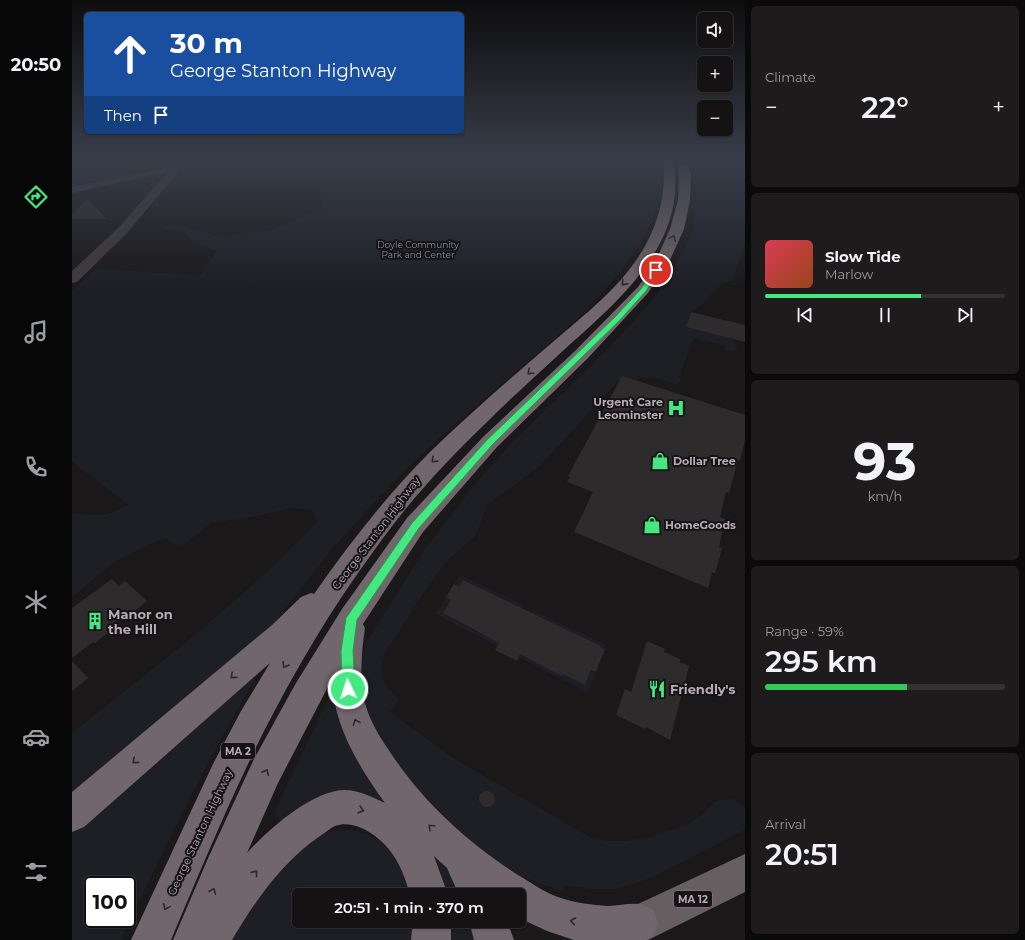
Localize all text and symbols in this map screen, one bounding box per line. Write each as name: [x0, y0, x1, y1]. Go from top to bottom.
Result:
map controls: [697, 12, 733, 136]
button: sound: [697, 12, 733, 48]
text: 30 m: [170, 26, 243, 60]
icon: ahead: [104, 28, 156, 80]
text: 20:50: [11, 54, 61, 76]
button: +: [697, 56, 733, 92]
text: George Stanton Highway: [170, 60, 396, 82]
text: Climate: [765, 69, 816, 85]
text: 22°: [861, 89, 909, 126]
text: −: [765, 94, 778, 121]
text: +: [992, 94, 1005, 121]
button: −: [697, 100, 733, 136]
icon: arrive: [150, 104, 172, 126]
text: Then: [104, 106, 142, 125]
icon: directions: [22, 183, 50, 211]
one-way arrow: [668, 234, 676, 242]
park label: Doyle Community Park and Center: [377, 239, 459, 260]
text: Slow Tide: [825, 247, 901, 266]
pin: [639, 253, 673, 287]
icon: arrive: [645, 259, 667, 281]
text: Marlow: [825, 266, 873, 282]
one-way arrow: [621, 278, 629, 286]
icon: previous: [794, 304, 816, 326]
icon: pause: [874, 304, 896, 326]
icon: next: [954, 304, 976, 326]
icon: music: [22, 318, 50, 346]
one-way arrow: [527, 368, 535, 375]
place label: Urgent Care Leominster: [593, 395, 663, 422]
hospital icon: Urgent Care Leominster: [666, 398, 686, 418]
text: 93: [853, 430, 917, 493]
shop icon: Dollar Tree: [650, 451, 670, 471]
icon: phone: [22, 453, 50, 481]
place label: Dollar Tree: [673, 454, 736, 468]
one-way arrow: [431, 455, 439, 463]
street label: George Stanton Highway: [329, 474, 423, 592]
text: km/h: [868, 488, 902, 504]
shop icon: HomeGoods: [642, 515, 662, 535]
place label: HomeGoods: [665, 518, 736, 532]
icon: climate: [22, 588, 50, 616]
place label: Manor on the Hill: [108, 606, 173, 637]
building icon: Manor on the Hill: [85, 611, 105, 631]
text: Range · 59%: [765, 623, 844, 639]
text: 295 km: [765, 643, 878, 680]
one-way arrow: [283, 661, 290, 668]
position arrow: [327, 668, 369, 710]
one-way arrow: [231, 671, 238, 678]
restaurant icon: Friendly's: [647, 679, 667, 699]
place label: Friendly's: [670, 681, 736, 697]
one-way arrow: [352, 719, 360, 726]
icon: car: [22, 723, 50, 751]
road number: MA 2: [221, 743, 255, 759]
one-way arrow: [132, 756, 139, 763]
street label: George Stanton Highway: [164, 766, 236, 898]
one-way arrow: [261, 769, 269, 776]
one-way arrow: [358, 806, 364, 814]
text: Arrival: [765, 816, 806, 832]
one-way arrow: [428, 824, 436, 832]
text: 20:51: [765, 836, 839, 873]
icon: filters: [22, 858, 50, 886]
one-way arrow: [251, 870, 258, 877]
speed limit sign: 100: [84, 876, 136, 928]
one-way arrow: [208, 887, 216, 894]
road number: MA 12: [674, 891, 712, 907]
text: 20:51 · 1 min · 370 m: [334, 898, 484, 917]
one-way arrow: [163, 903, 171, 910]
one-way arrow: [569, 917, 576, 925]

